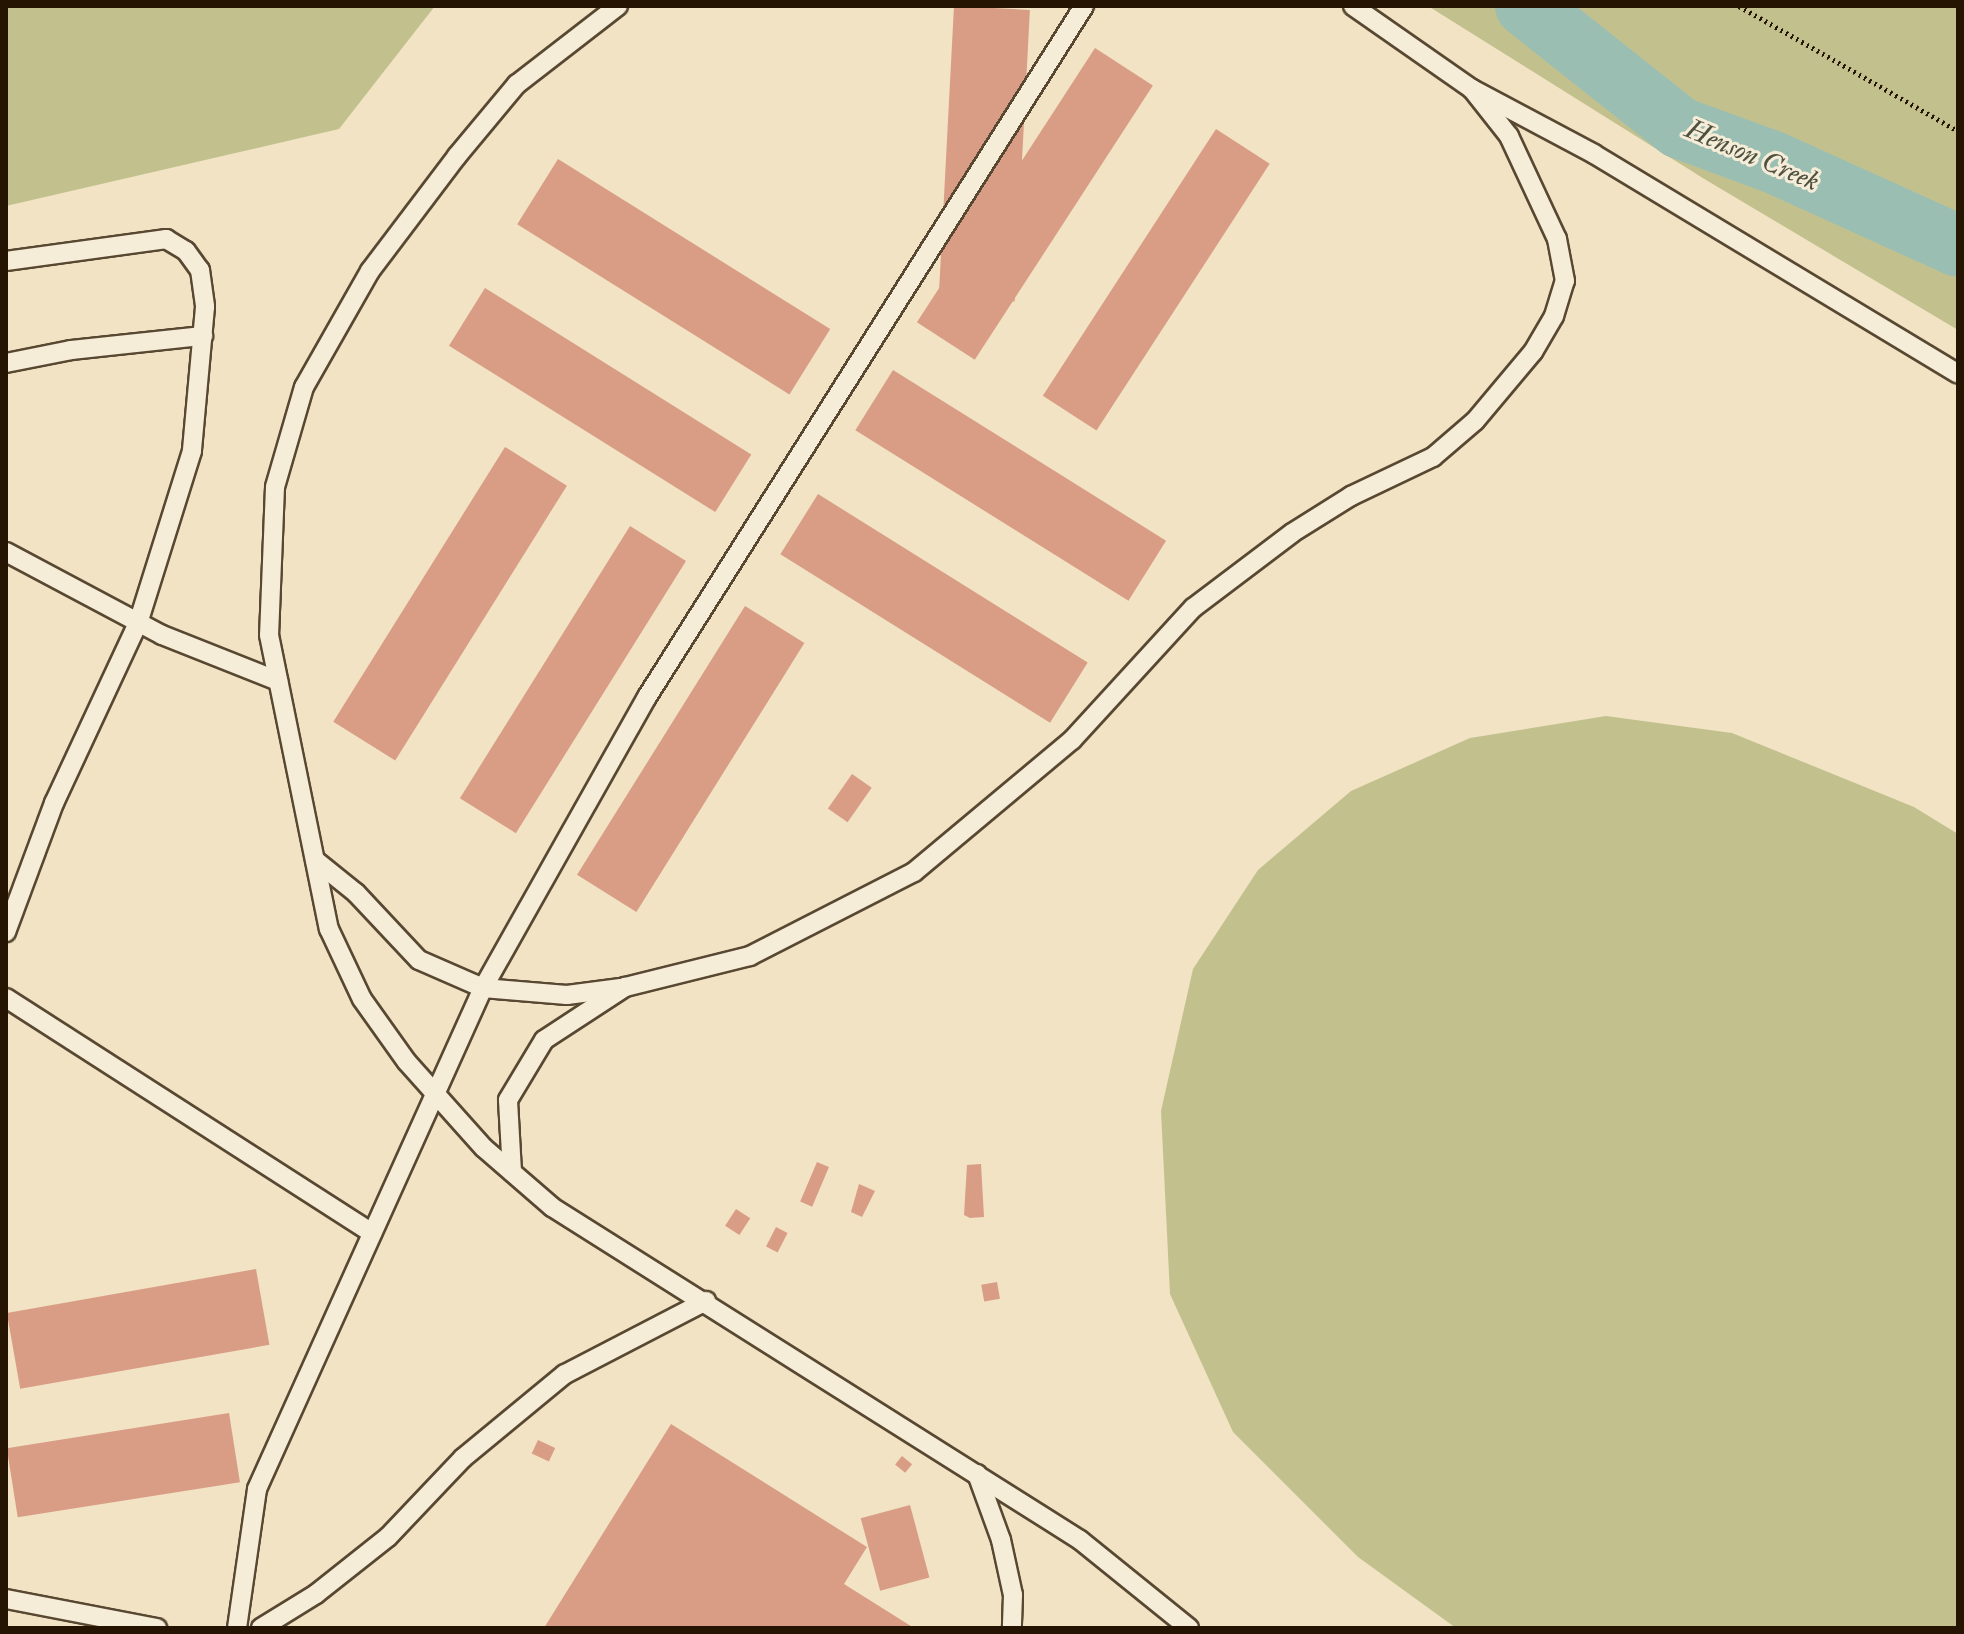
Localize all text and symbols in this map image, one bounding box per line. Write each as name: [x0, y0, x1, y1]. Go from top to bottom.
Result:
water label: Henson Creek: [1680, 113, 1824, 199]

